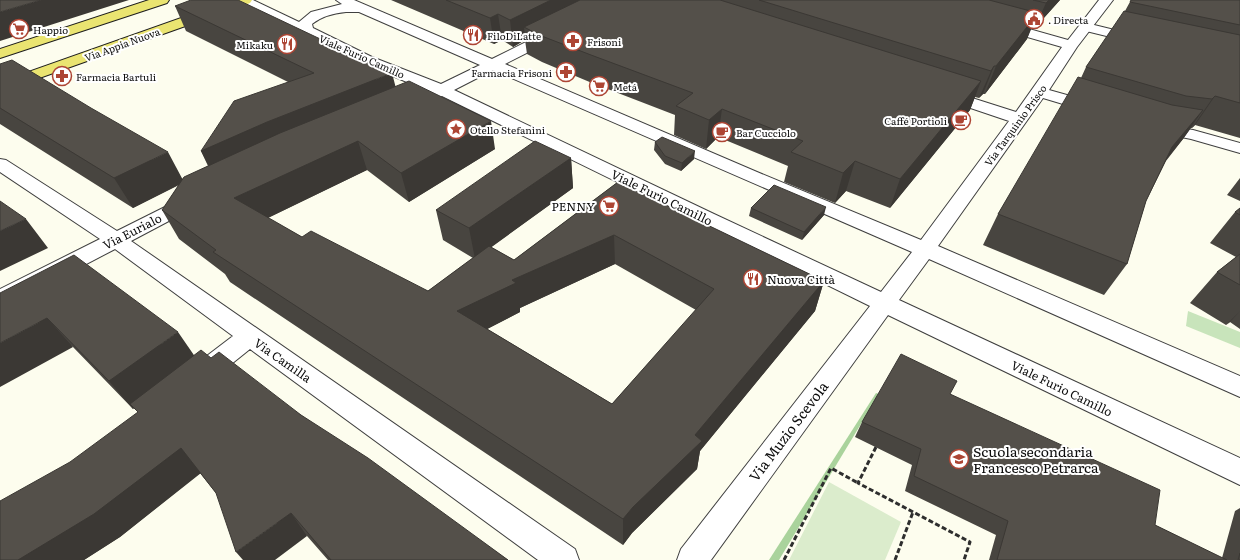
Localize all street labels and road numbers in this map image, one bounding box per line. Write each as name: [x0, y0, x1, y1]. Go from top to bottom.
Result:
street label: Via Appia Nuova: [82, 23, 162, 65]
street label: Viale Furio Camillo: [317, 30, 407, 82]
street label: Via Tarquinio Prisco: [980, 81, 1050, 169]
street label: Viale Furio Camillo: [608, 165, 716, 229]
street label: Via Eurialo: [100, 209, 164, 253]
street label: Via Camilla: [251, 334, 316, 387]
street label: Viale Furio Camillo: [1008, 356, 1116, 420]
street label: Via Muzio Scevola: [744, 377, 832, 485]

